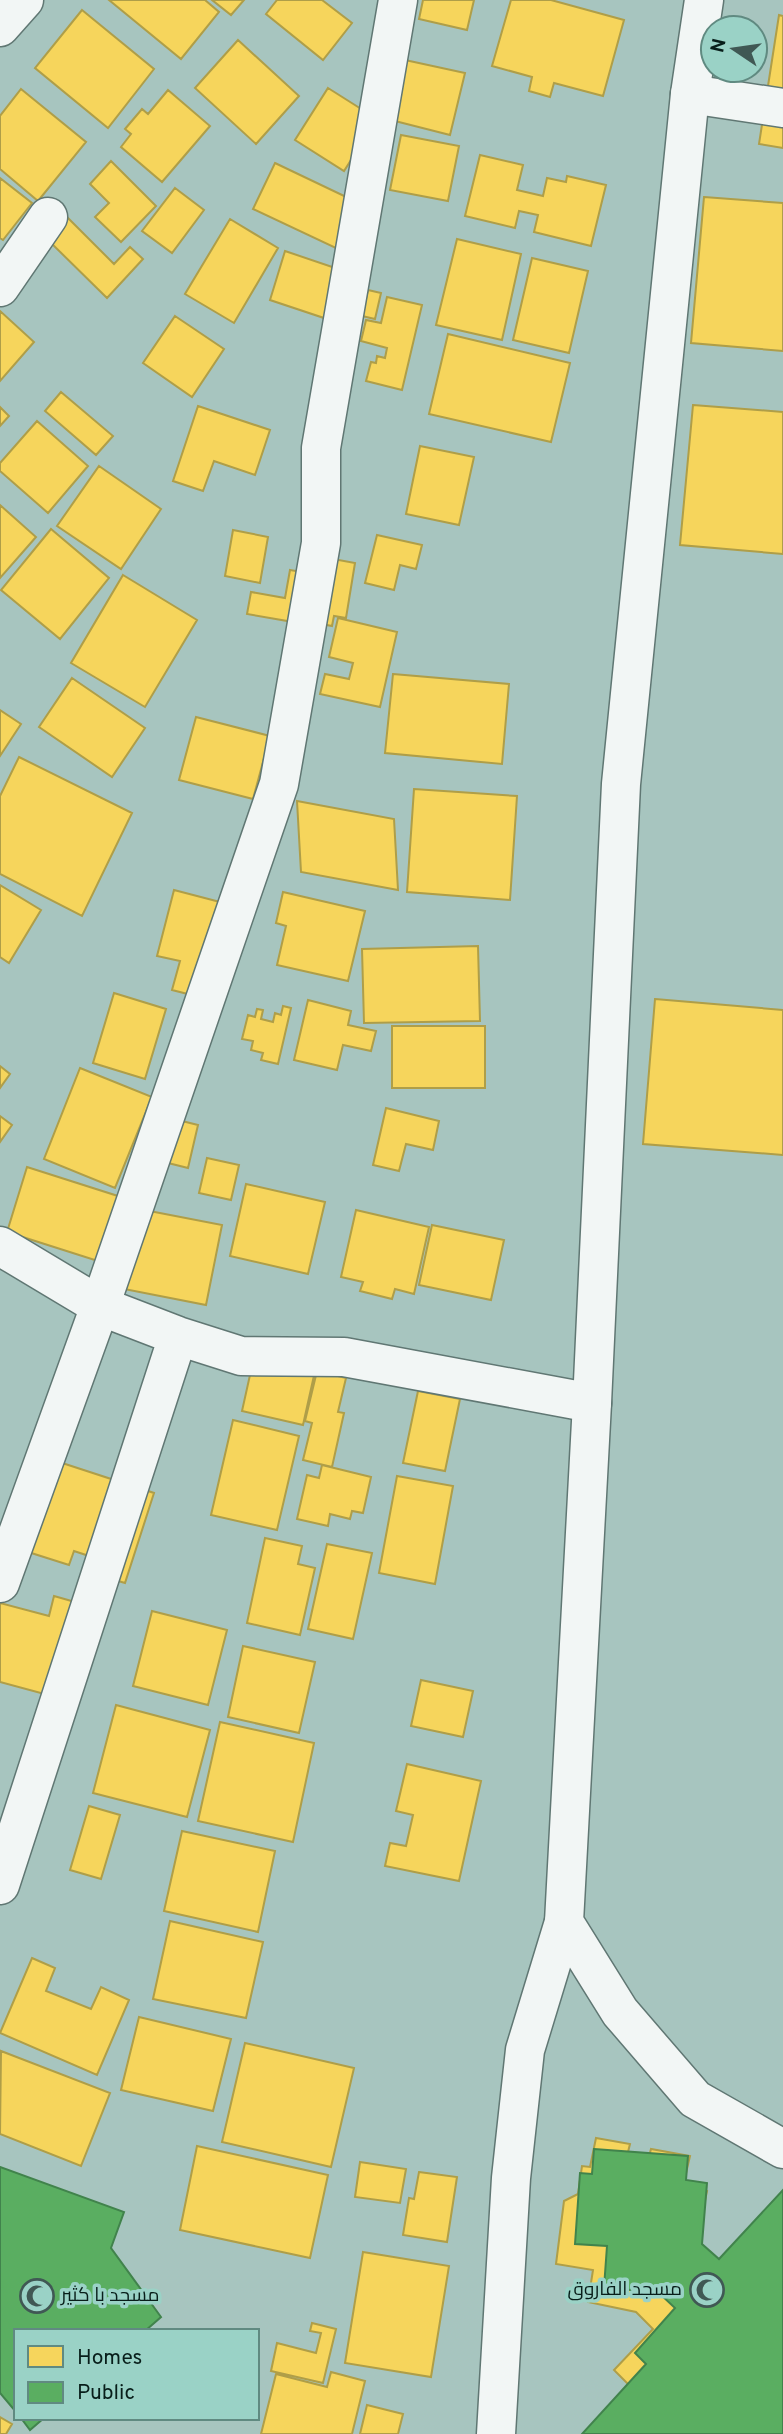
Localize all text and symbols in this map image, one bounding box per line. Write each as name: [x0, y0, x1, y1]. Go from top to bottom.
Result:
north arrow: [699, 14, 769, 84]
text: N: [706, 36, 733, 55]
mosque icon: مسجد الفاروق: [688, 2271, 726, 2309]
mosque icon: مسجد با كثير: [18, 2277, 56, 2315]
place label: مسجد الفاروق: [568, 2278, 682, 2302]
place label: مسجد با كثير: [60, 2284, 160, 2308]
legend: [14, 2329, 259, 2420]
text: Homes: [77, 2345, 142, 2372]
text: Public: [77, 2380, 135, 2407]

